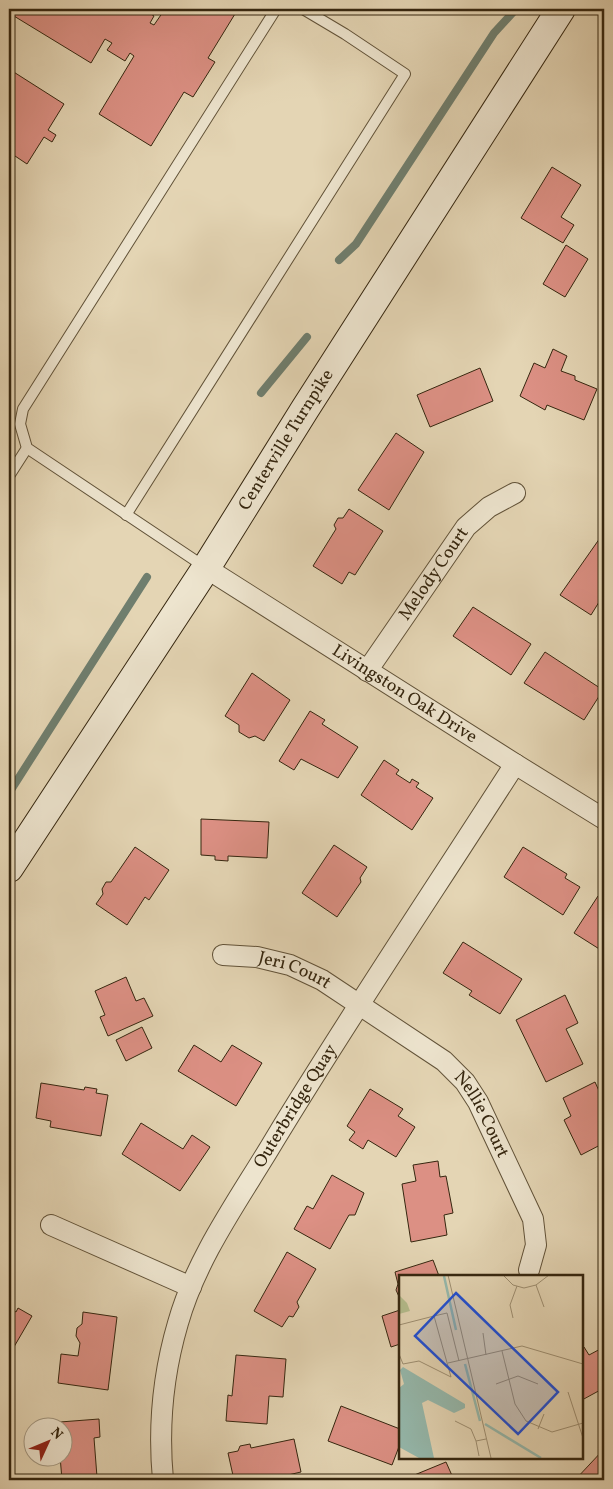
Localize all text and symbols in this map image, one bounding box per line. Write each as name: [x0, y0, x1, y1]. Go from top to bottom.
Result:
street label: Centerville Turnpike: [232, 364, 340, 515]
street label: Melody Court: [393, 522, 475, 625]
street label: Livingston Oak Drive: [327, 638, 482, 749]
street label: Jeri Court: [256, 945, 336, 995]
street label: Outerbridge Quay: [248, 1039, 343, 1173]
street label: Nellie Court: [448, 1065, 515, 1162]
inset map: [399, 1275, 583, 1459]
north arrow: [22, 1416, 72, 1466]
text: N: [46, 1424, 67, 1444]

